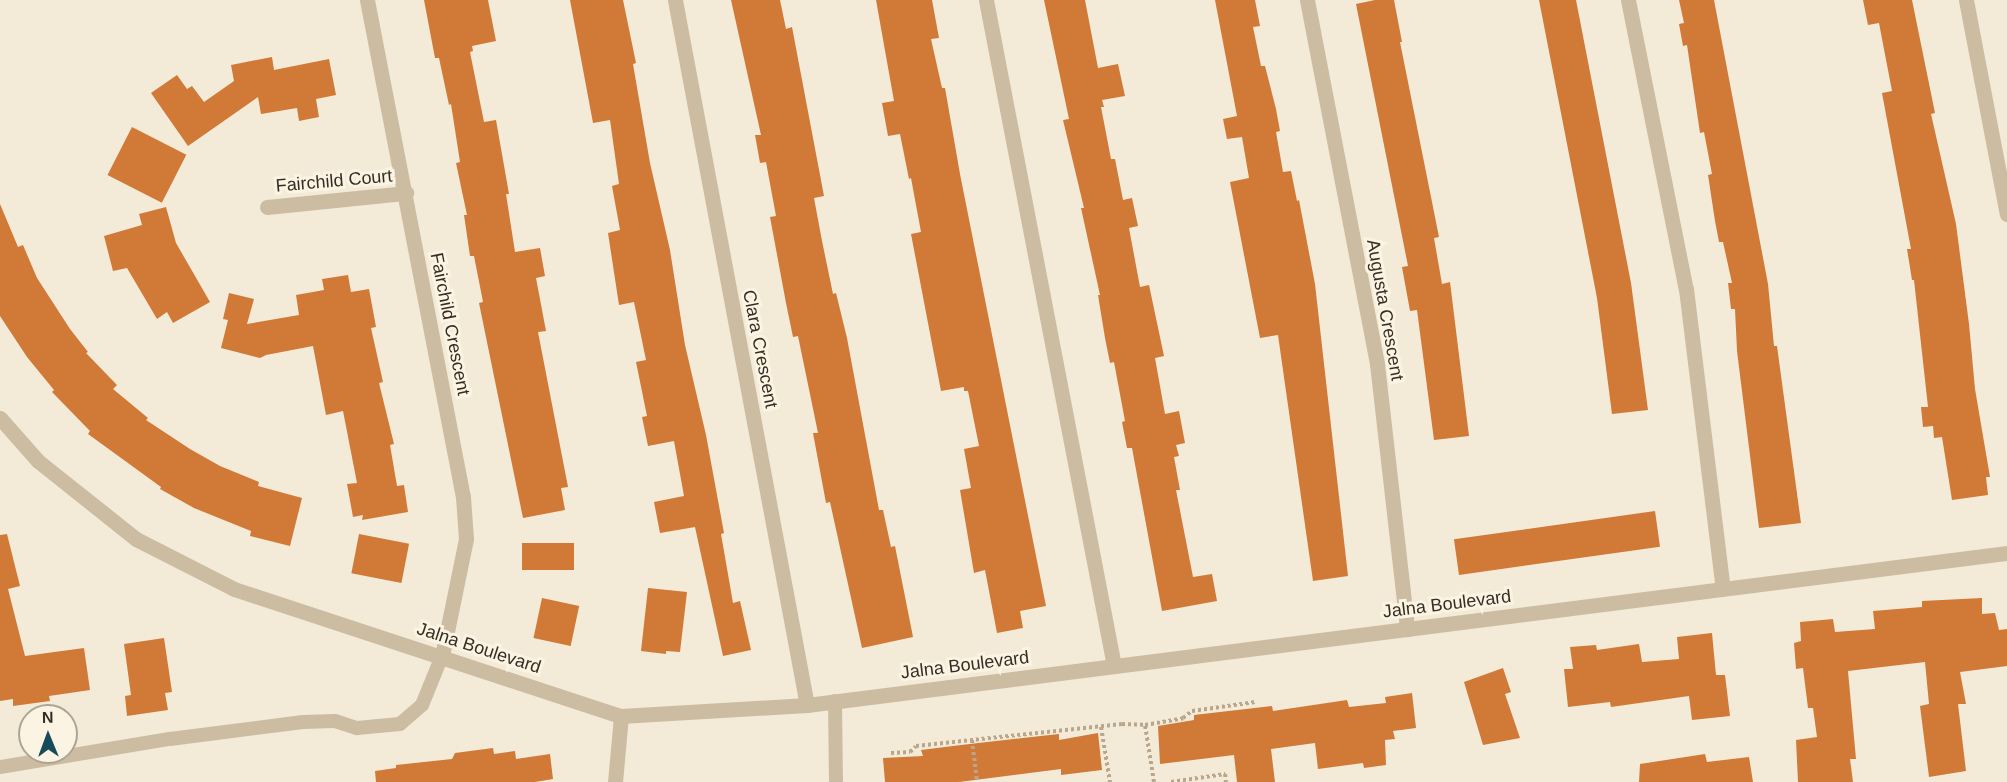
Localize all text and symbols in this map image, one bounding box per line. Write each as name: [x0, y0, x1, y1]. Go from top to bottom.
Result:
street label: Fairchild Court: [275, 165, 393, 197]
street label: Augusta Crescent: [1362, 238, 1408, 382]
street label: Fairchild Crescent: [426, 251, 474, 397]
street label: Clara Crescent: [738, 288, 782, 410]
street label: Jalna Boulevard: [1382, 585, 1512, 623]
street label: Jalna Boulevard: [414, 618, 544, 678]
street label: Jalna Boulevard: [900, 646, 1030, 684]
north arrow: [18, 704, 78, 764]
text: N: [42, 709, 54, 726]

